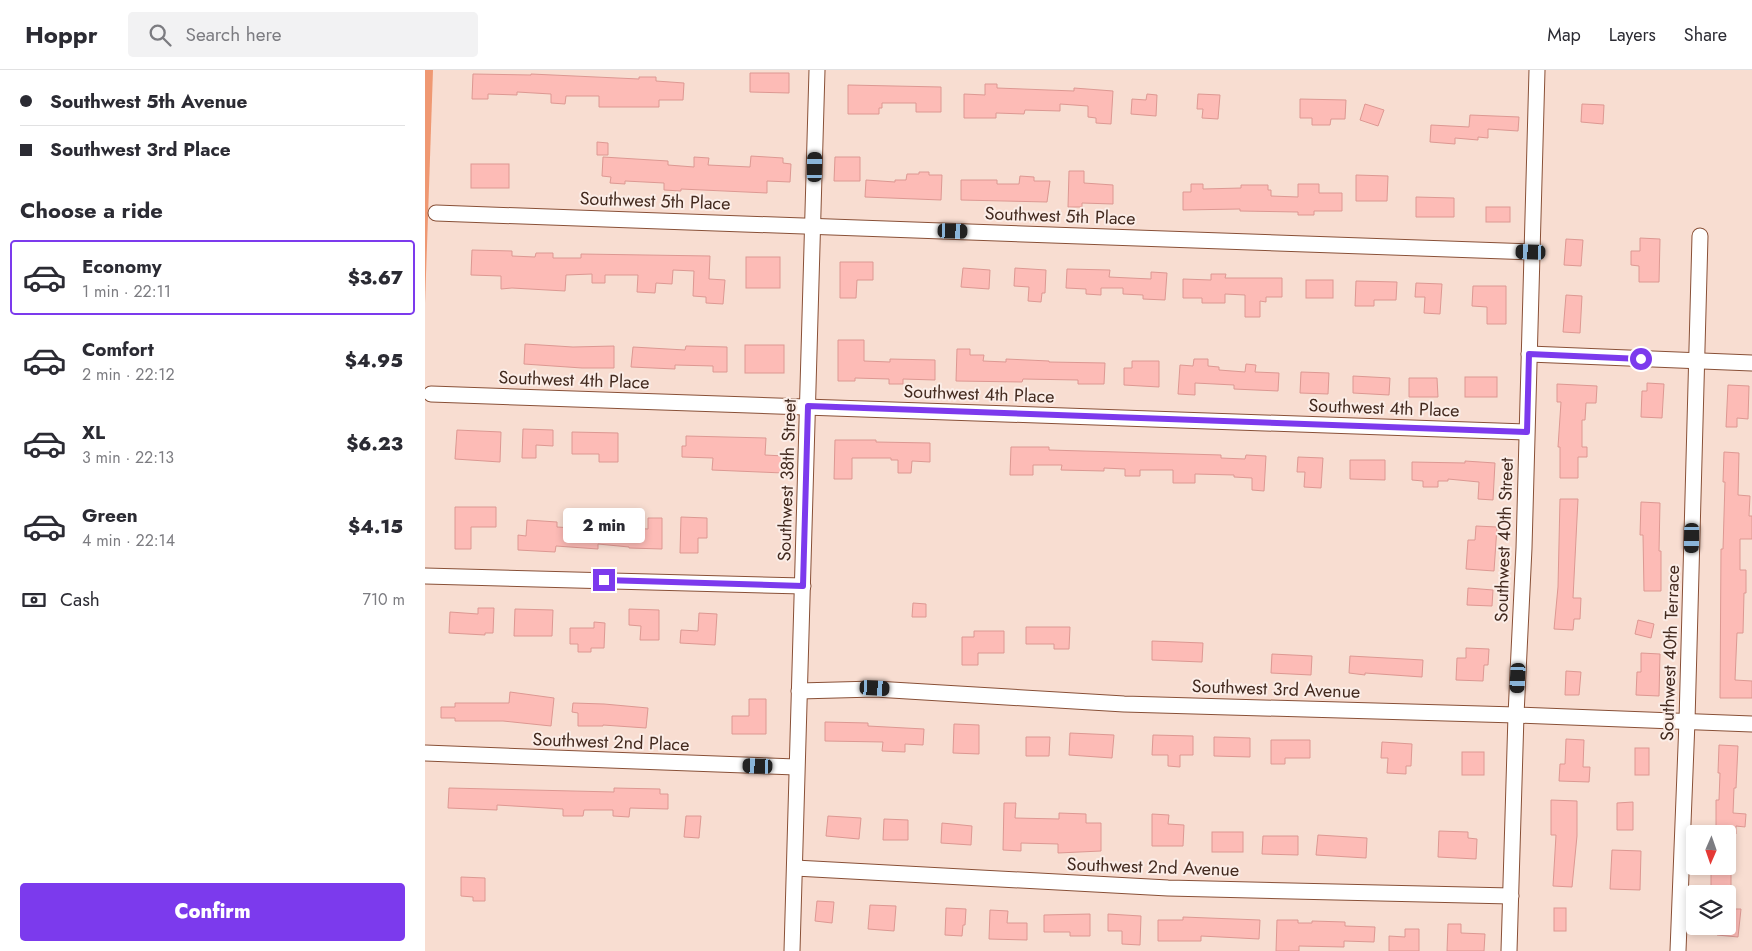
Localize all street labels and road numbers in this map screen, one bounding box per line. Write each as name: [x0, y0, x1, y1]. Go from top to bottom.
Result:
street label: Southwest 5th Place: [579, 185, 731, 217]
street label: Southwest 5th Place: [984, 200, 1136, 232]
street label: Southwest 4th Place: [498, 364, 650, 396]
street label: Southwest 4th Place: [903, 378, 1055, 410]
street label: Southwest 4th Place: [1308, 392, 1460, 424]
street label: Southwest 38th Street: [771, 398, 803, 562]
street label: Southwest 40th Street: [1488, 457, 1520, 623]
street label: Southwest 40th Terrace: [1654, 564, 1686, 742]
street label: Southwest 3rd Avenue: [1191, 673, 1361, 705]
street label: Southwest 2nd Place: [532, 726, 690, 758]
street label: Southwest 2nd Avenue: [1066, 851, 1240, 883]

